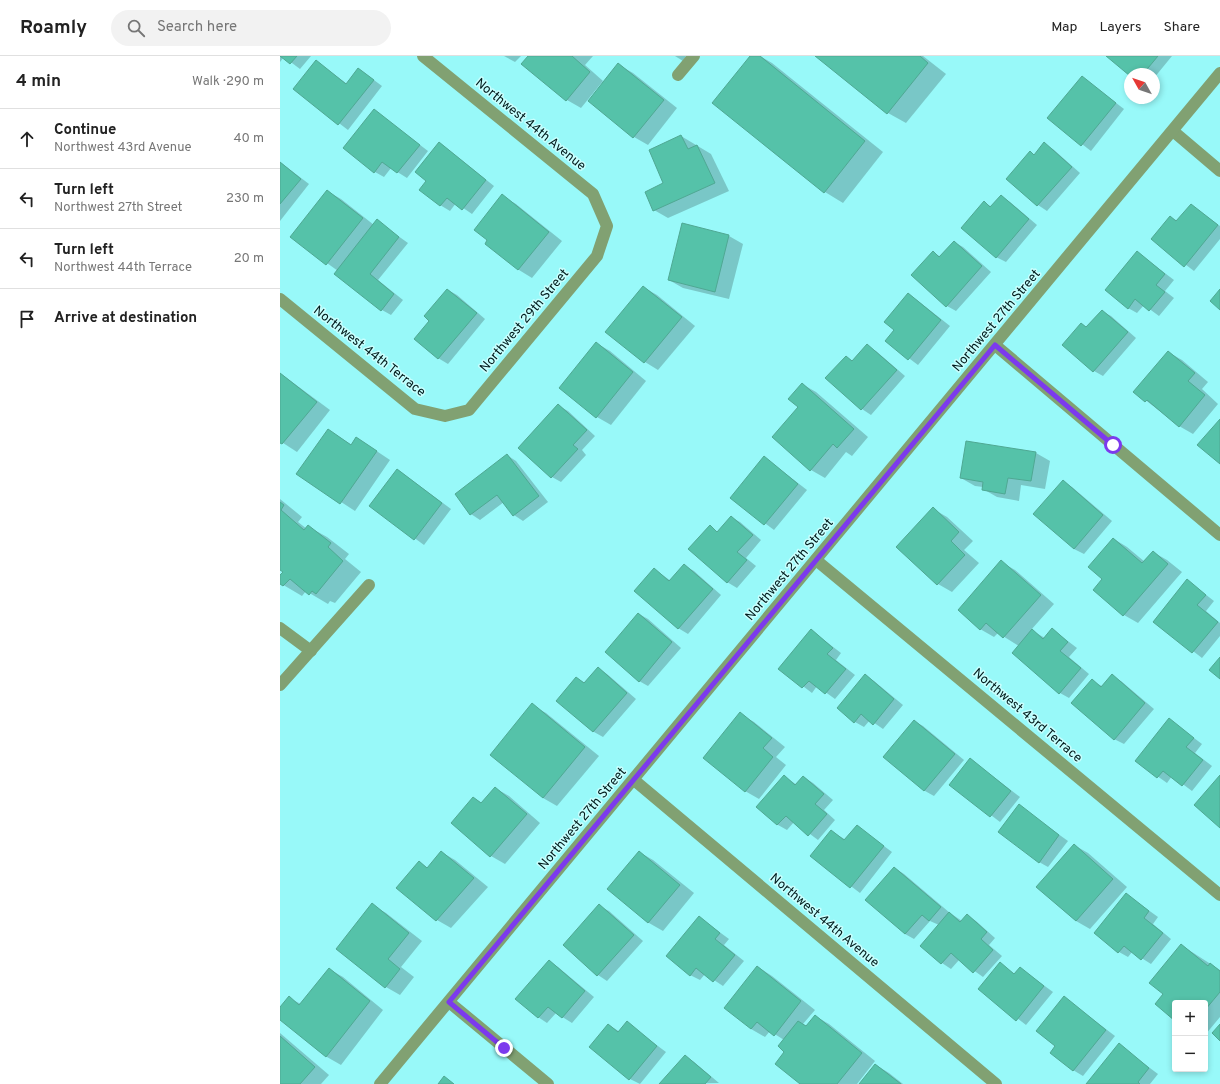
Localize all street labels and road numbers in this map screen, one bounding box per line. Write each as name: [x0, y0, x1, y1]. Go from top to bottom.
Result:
street label: Northwest 44th Avenue: [472, 75, 589, 175]
street label: Northwest 29th Street: [477, 266, 573, 376]
street label: Northwest 27th Street: [950, 267, 1044, 375]
street label: Northwest 44th Terrace: [310, 303, 428, 401]
street label: Northwest 27th Street: [743, 516, 837, 624]
street label: Northwest 43rd Terrace: [969, 666, 1085, 766]
street label: Northwest 27th Street: [536, 765, 630, 873]
street label: Northwest 44th Avenue: [766, 871, 882, 971]

